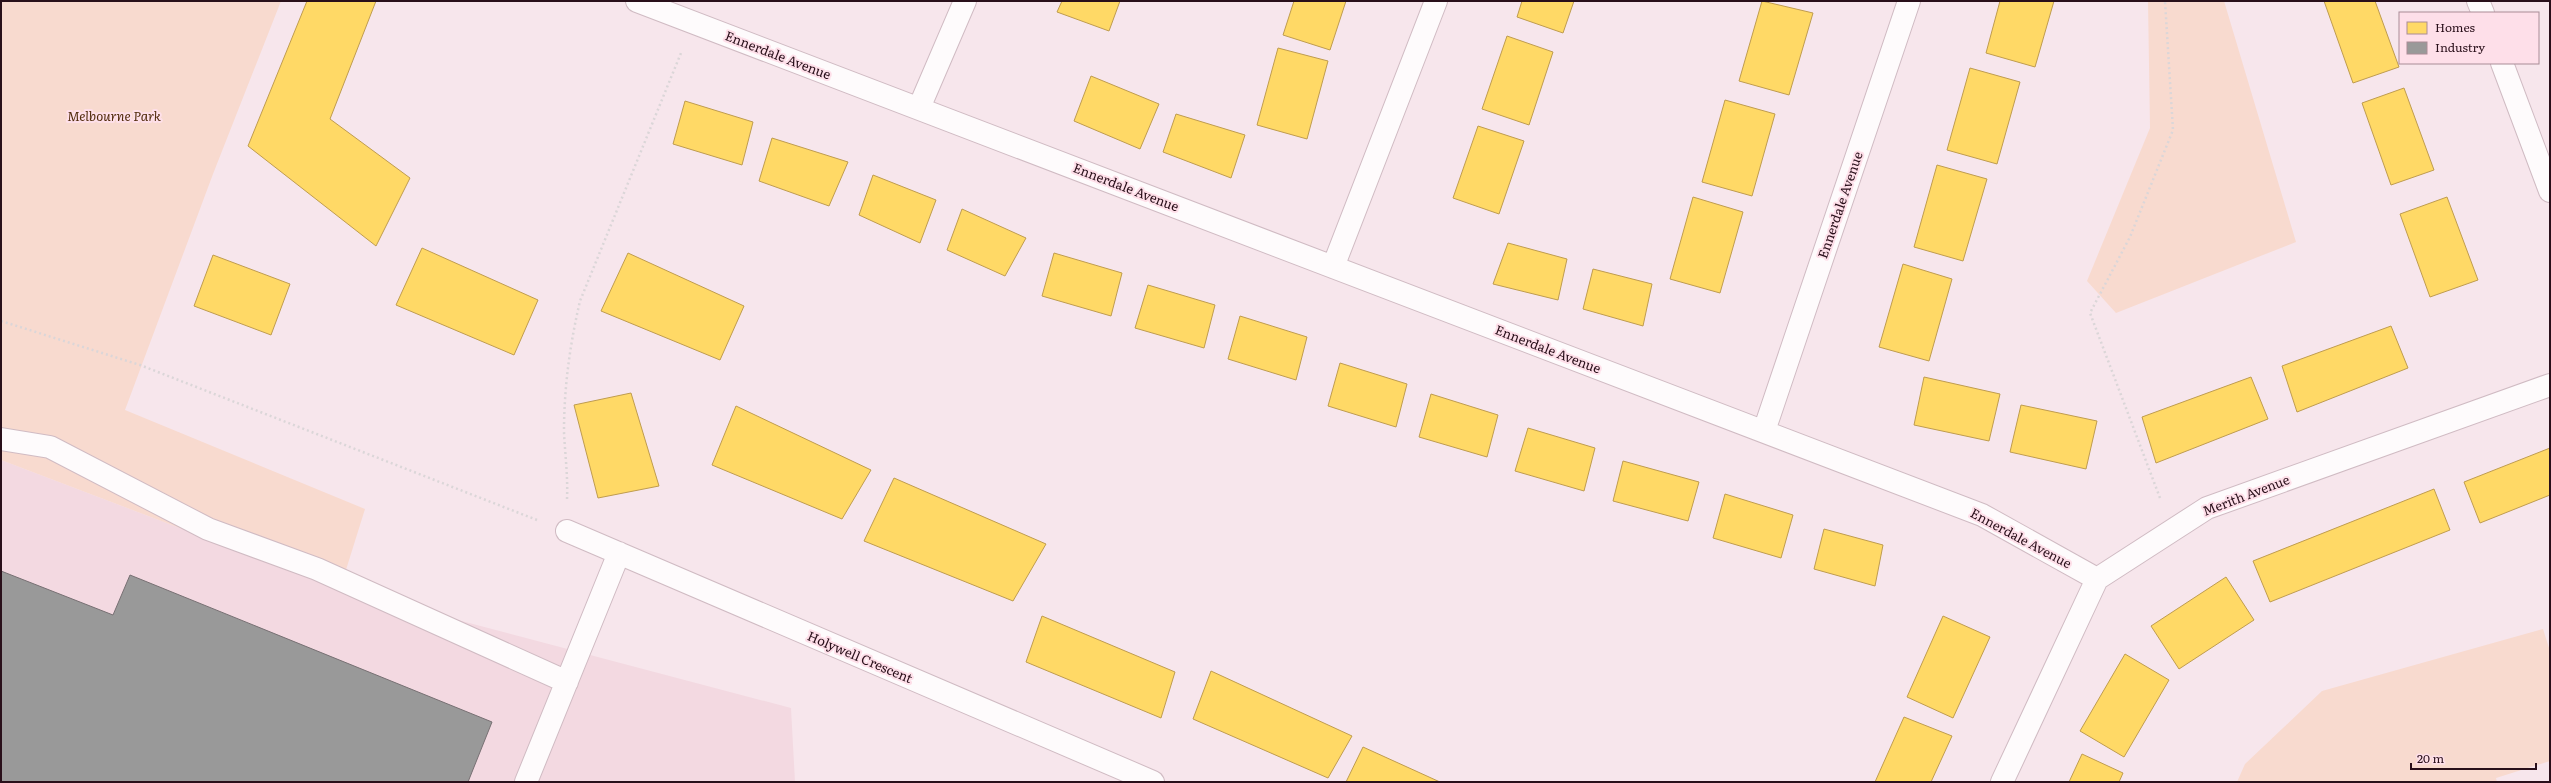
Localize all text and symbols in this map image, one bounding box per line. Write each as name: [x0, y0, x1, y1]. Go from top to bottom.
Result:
legend: [2399, 12, 2539, 64]
text: Homes: [2435, 18, 2475, 36]
street label: Ennerdale Avenue: [722, 26, 834, 84]
text: Industry: [2435, 38, 2485, 56]
park label: Melbourne Park: [67, 106, 162, 125]
street label: Ennerdale Avenue: [1812, 149, 1867, 261]
street label: Ennerdale Avenue: [1070, 158, 1182, 216]
street label: Ennerdale Avenue: [1492, 320, 1604, 378]
street label: Merith Avenue: [2200, 469, 2292, 520]
street label: Ennerdale Avenue: [1967, 503, 2075, 572]
street label: Holywell Crescent: [805, 626, 916, 688]
scale bar: [2411, 745, 2536, 771]
text: 20 m: [2417, 749, 2444, 767]

